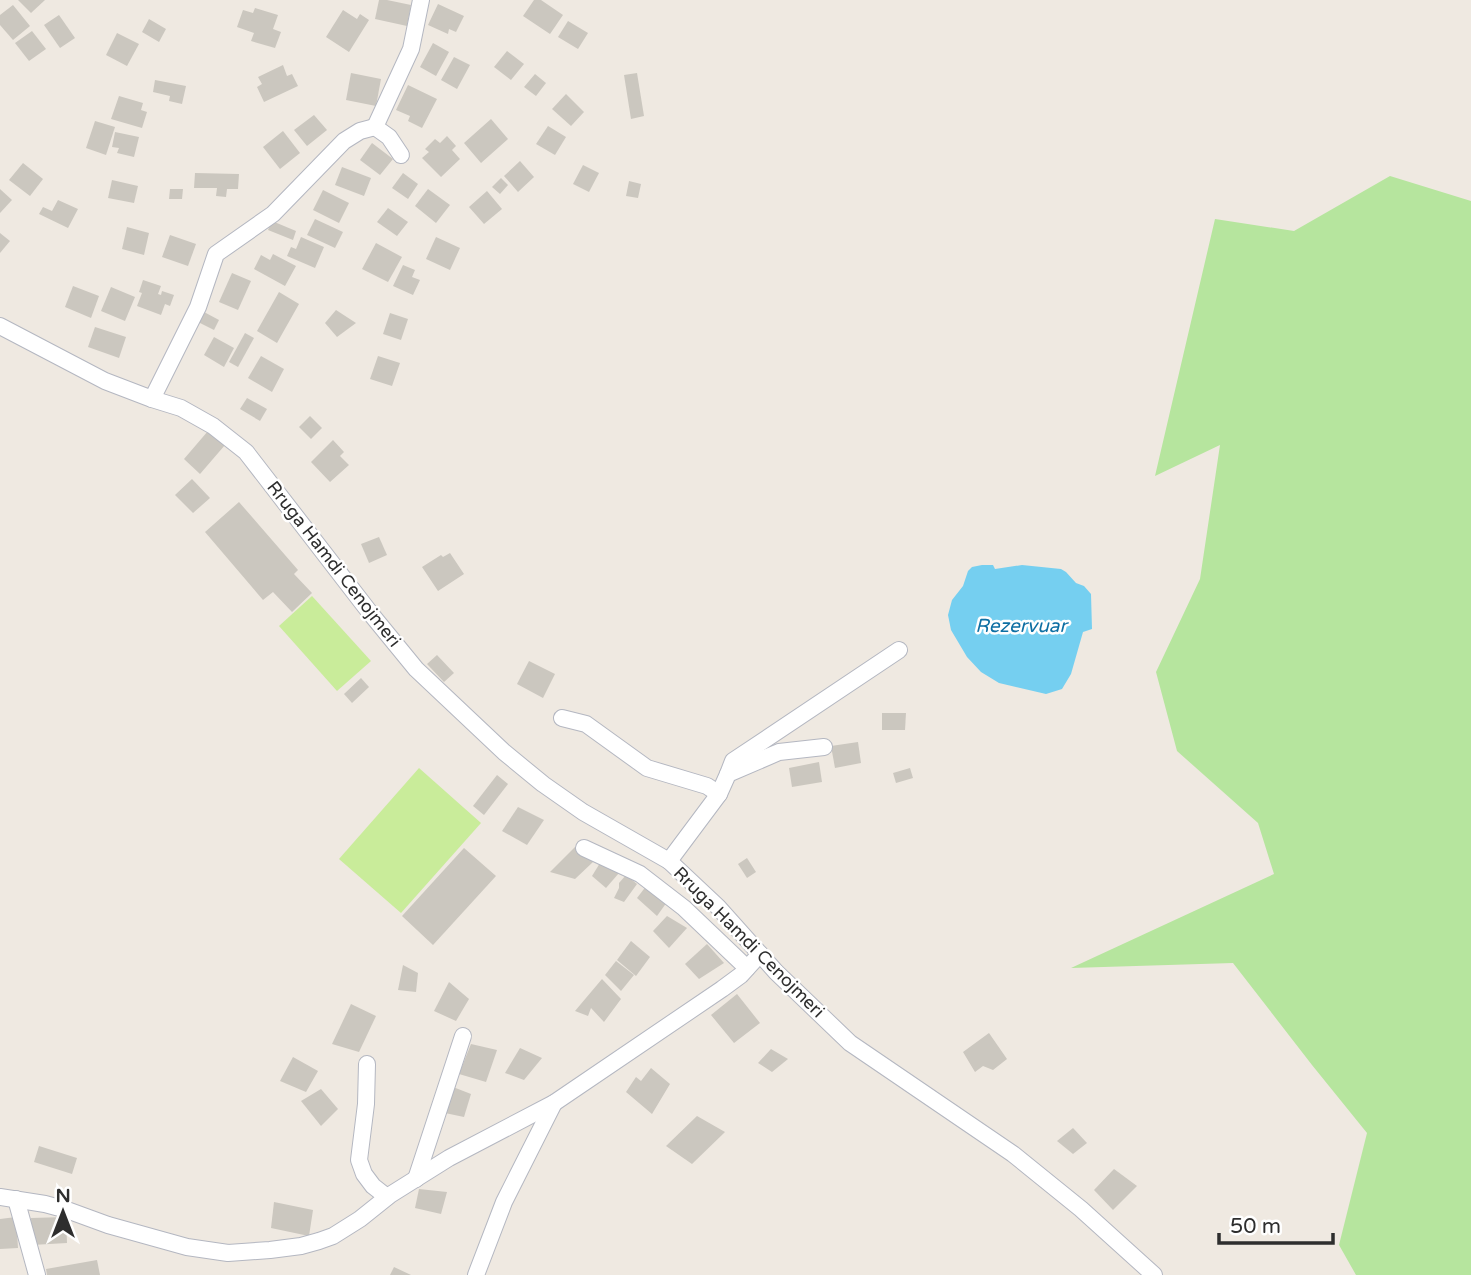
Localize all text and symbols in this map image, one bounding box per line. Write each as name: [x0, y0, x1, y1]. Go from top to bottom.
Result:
street label: Rruga Hamdi Cenojmeri: [262, 477, 406, 651]
water label: Rezervuar: [975, 615, 1069, 637]
street label: Rruga Hamdi Cenojmeri: [669, 862, 829, 1022]
north arrow: [28, 1177, 98, 1247]
text: N: [55, 1185, 71, 1207]
scale bar: [1219, 1202, 1333, 1246]
text: 50 m: [1230, 1214, 1281, 1239]

